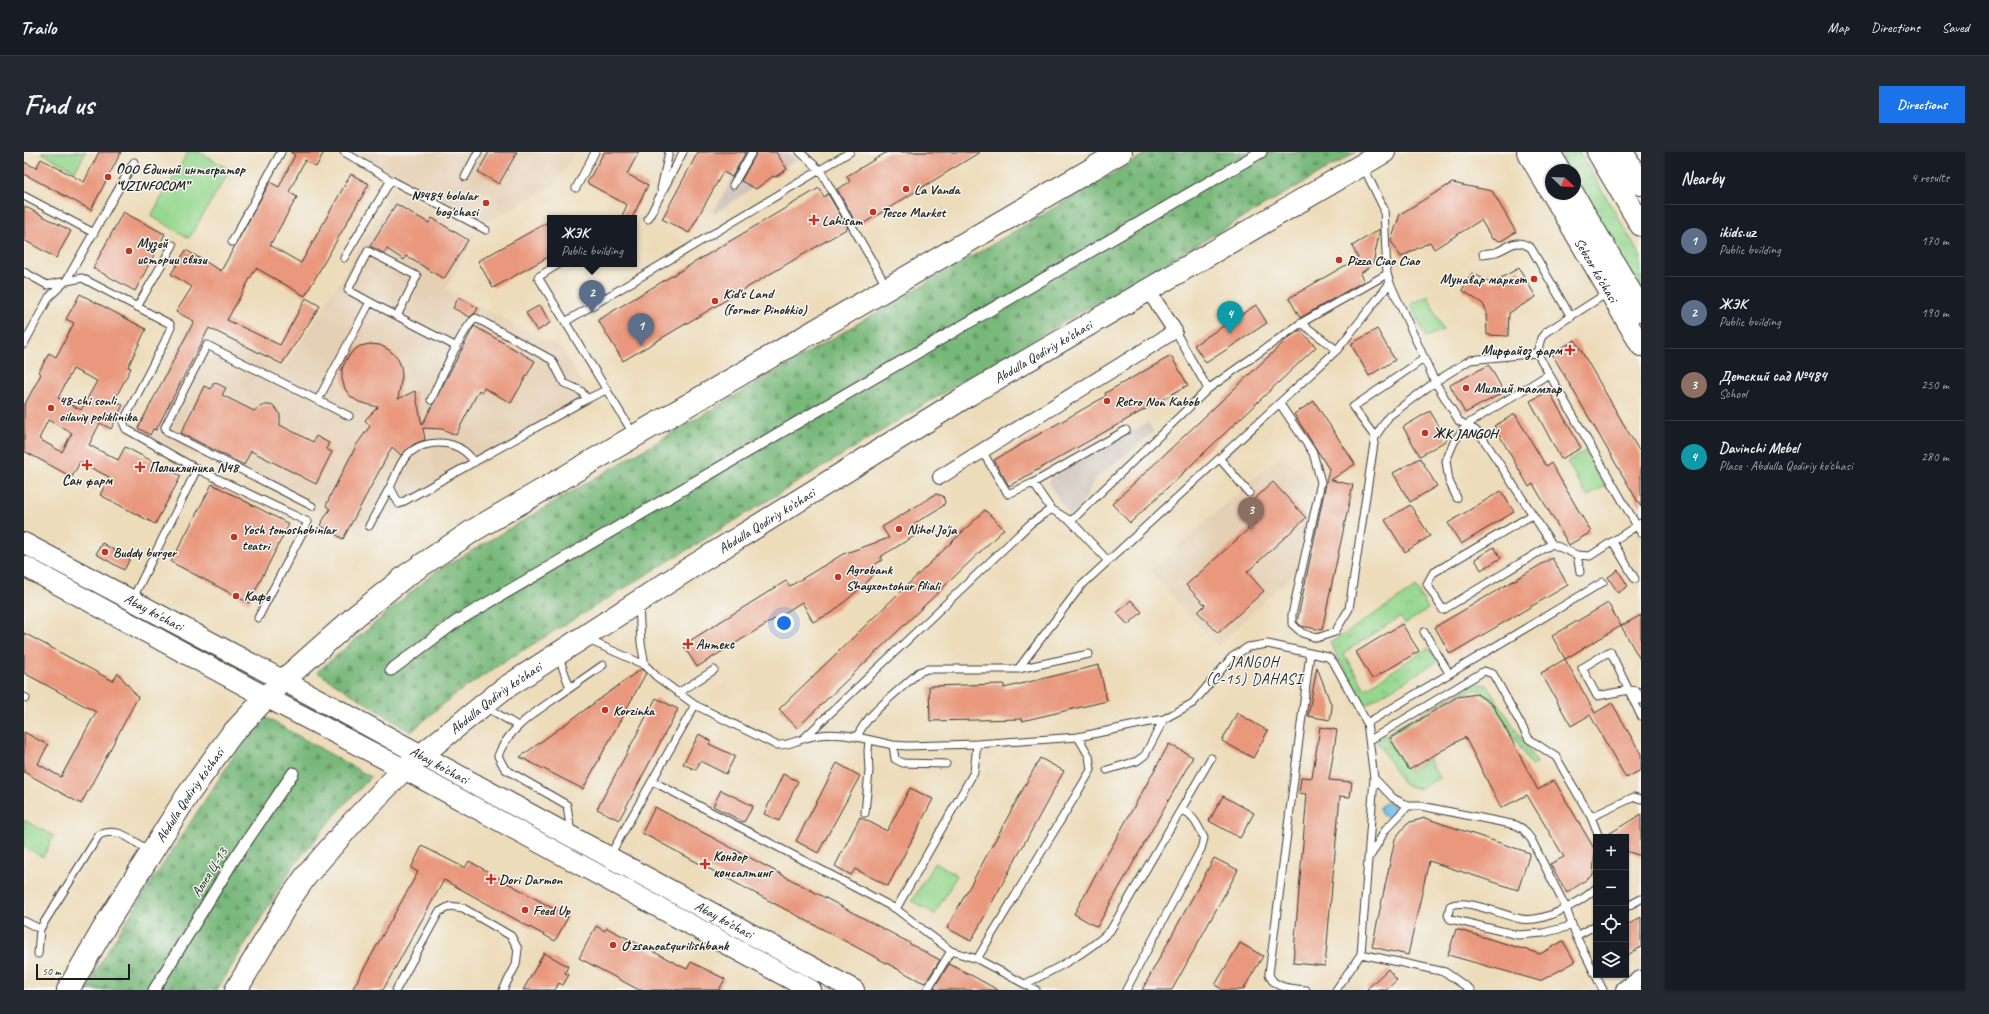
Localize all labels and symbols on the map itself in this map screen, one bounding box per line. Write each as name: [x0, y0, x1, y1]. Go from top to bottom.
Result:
place label: ООО Единый интегратор “UZINFOCOM”: [116, 161, 246, 194]
north arrow: [1545, 164, 1581, 200]
marker: ООО Единый интегратор “UZINFOCOM”: [103, 172, 113, 182]
place label: La Vanda: [914, 181, 961, 198]
marker: La Vanda: [901, 184, 911, 194]
place label: №484 bolalar bog'chasi: [411, 187, 480, 220]
marker: №484 bolalar bog'chasi: [481, 198, 491, 208]
place label: Tesco Market: [881, 204, 947, 221]
marker: Tesco Market: [868, 207, 878, 217]
place label: Lahisam: [822, 212, 863, 229]
marker: Lahisam: [809, 215, 819, 225]
place label: Музей истории связи: [137, 235, 208, 268]
street label: Sebzor ko‘chasi: [1571, 235, 1623, 307]
marker: Музей истории связи: [124, 246, 134, 256]
place label: Pizza Ciao Ciao: [1347, 252, 1422, 269]
marker: Pizza Ciao Ciao: [1334, 255, 1344, 265]
place label: Мунавар маркет: [1440, 271, 1527, 288]
marker: Мунавар маркет: [1529, 274, 1539, 284]
pin: 2: [579, 280, 605, 313]
place label: Kid's Land (former Pinokkio): [723, 285, 808, 318]
marker: Kid's Land (former Pinokkio): [710, 296, 720, 306]
pin: 4: [1217, 301, 1243, 334]
pin: 1: [628, 313, 654, 346]
street label: Abdulla Qodiriy ko'chasi: [991, 316, 1097, 387]
place label: Мирфайоз фарм: [1481, 342, 1563, 360]
marker: Мирфайоз фарм: [1565, 345, 1575, 355]
place label: Миллий таомлар: [1474, 380, 1563, 397]
marker: Миллий таомлар: [1461, 383, 1471, 393]
place label: 48-chi sonli oilaviy poliklinika: [59, 392, 138, 425]
place label: Retro Non Kabob: [1115, 393, 1200, 410]
marker: Retro Non Kabob: [1102, 396, 1112, 406]
marker: 48-chi sonli oilaviy poliklinika: [46, 403, 56, 413]
place label: ЖК JANGOH: [1433, 425, 1500, 442]
marker: ЖК JANGOH: [1420, 428, 1430, 438]
place label: Поликлиника N48: [149, 459, 240, 476]
marker: Сан фарм: [82, 460, 92, 470]
marker: Поликлиника N48: [134, 461, 146, 473]
place label: Сан фарм: [62, 472, 113, 489]
street label: Abdulla Qodiriy ko'chasi: [715, 483, 820, 557]
pin: 3: [1238, 497, 1264, 530]
place label: Yosh tomoshobinlar teatri: [242, 521, 338, 554]
place label: Nihol Jo'ja: [907, 521, 958, 538]
marker: Nihol Jo'ja: [894, 524, 904, 534]
marker: Yosh tomoshobinlar teatri: [229, 532, 239, 542]
place label: Buddy burger: [113, 544, 178, 561]
marker: Buddy burger: [100, 547, 110, 557]
place label: Agrobank Shayxontohur filiali: [846, 561, 942, 594]
marker: Agrobank Shayxontohur filiali: [833, 572, 843, 582]
place label: Кафе: [244, 588, 271, 605]
street label: Abay ko'chasi: [121, 590, 188, 636]
marker: Кафе: [231, 591, 241, 601]
your location: [774, 613, 794, 633]
place label: Антекс: [696, 636, 735, 653]
marker: Антекс: [683, 639, 693, 649]
district label: JANGOH (C-15) DAHASI: [1206, 653, 1305, 689]
street label: Abdulla Qodiriy ko'chasi: [446, 657, 547, 738]
place label: Korzinka: [613, 702, 655, 719]
marker: Korzinka: [600, 705, 610, 715]
street label: Abdulla Qodiriy ko'chasi: [152, 743, 229, 845]
street label: Abay ko'chasi: [407, 743, 473, 789]
street label: Аллея Ц-13: [188, 843, 232, 900]
place label: Кондор консалтинг: [713, 848, 774, 881]
marker: Кондор консалтинг: [700, 859, 710, 869]
place label: Dori Darmon: [499, 871, 563, 888]
marker: Dori Darmon: [486, 874, 496, 884]
street label: Abay ko'chasi: [692, 897, 758, 944]
place label: Feed Up: [533, 902, 571, 919]
marker: Feed Up: [520, 905, 530, 915]
place label: Oʻzsanoatqurilishbank: [621, 937, 730, 954]
marker: Oʻzsanoatqurilishbank: [608, 940, 618, 950]
scale bar: [36, 962, 130, 981]

